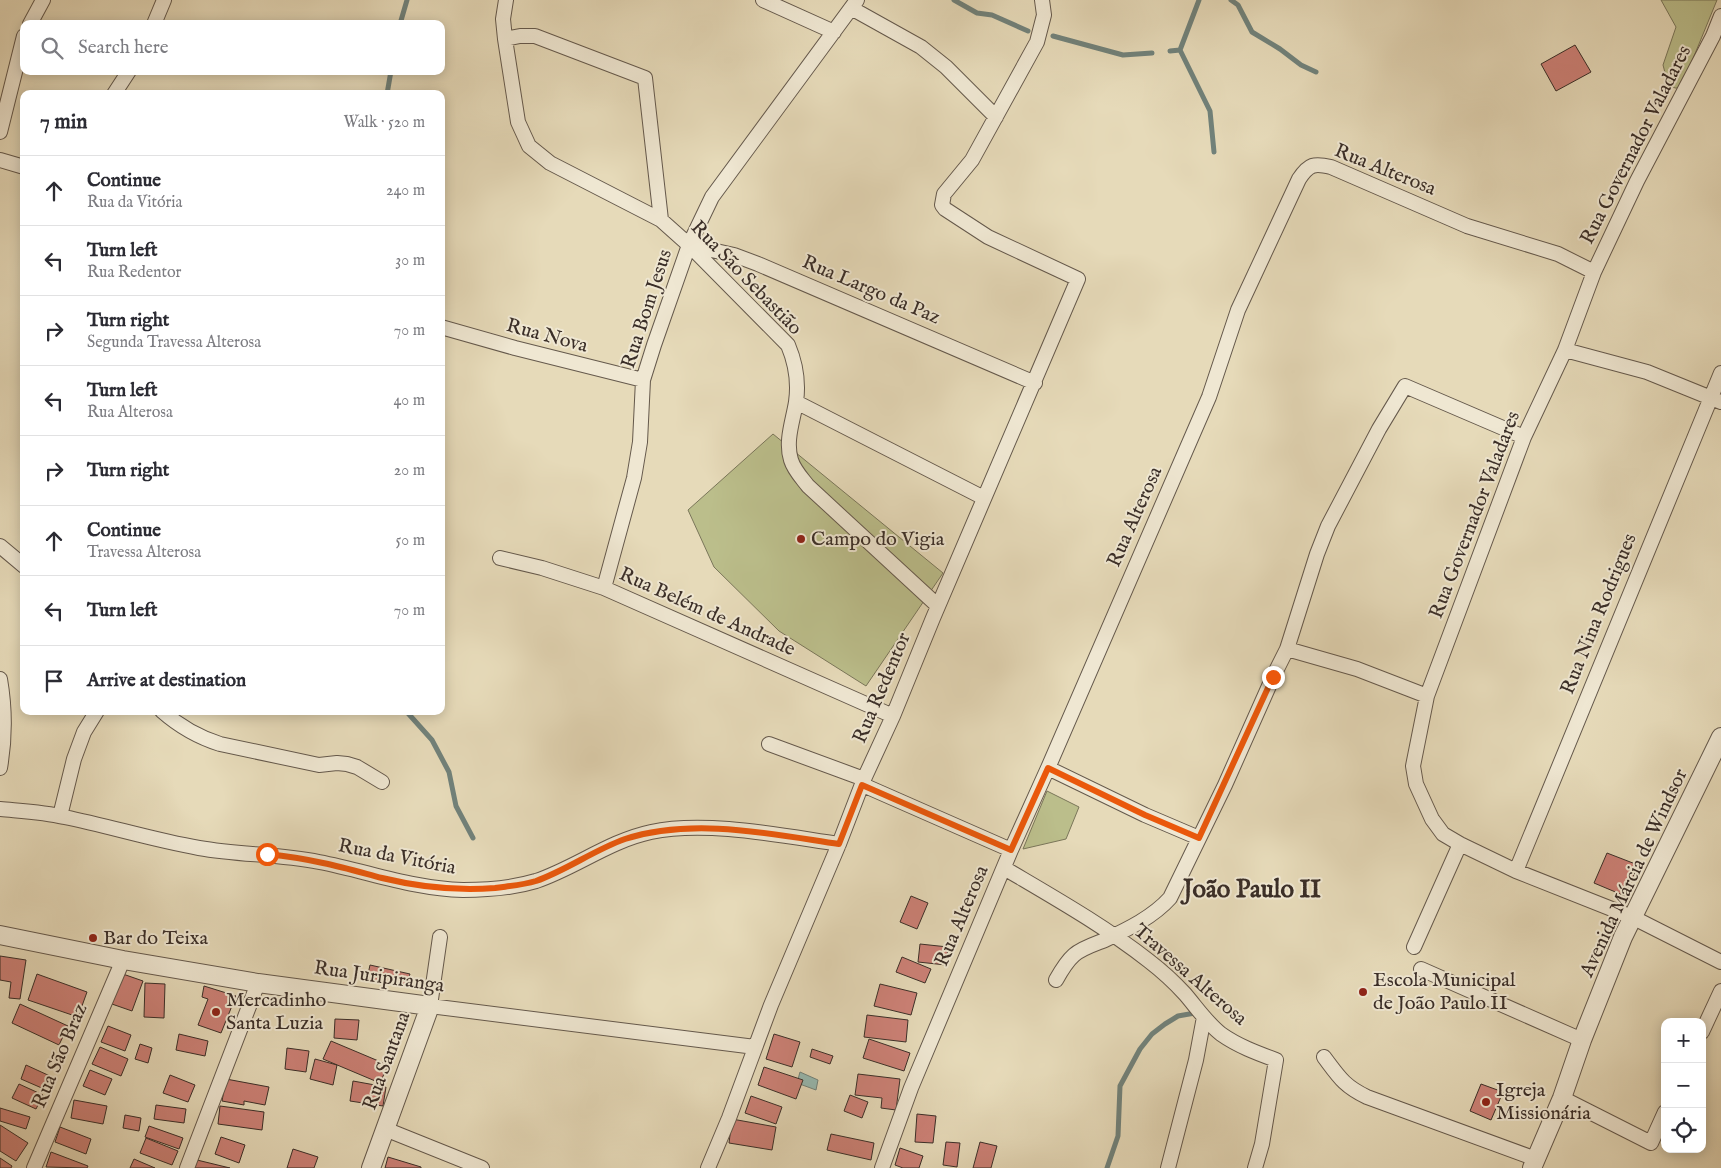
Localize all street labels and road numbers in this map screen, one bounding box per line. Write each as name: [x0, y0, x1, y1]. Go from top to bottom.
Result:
street label: Rua Governador Valadares: [1575, 41, 1697, 249]
street label: Rua Alterosa: [1331, 138, 1440, 202]
street label: Rua São Sebastião: [685, 215, 807, 341]
street label: Rua Bom Jesus: [616, 246, 678, 372]
street label: Rua Largo da Paz: [798, 250, 944, 330]
street label: Rua Nova: [504, 313, 591, 359]
street label: Rua Governador Valadares: [1424, 408, 1526, 622]
street label: Rua Alterosa: [1102, 463, 1168, 571]
street label: Rua Nina Rodrigues: [1555, 530, 1643, 698]
street label: Rua Belém de Andrade: [615, 562, 799, 662]
street label: Rua Redentor: [847, 628, 917, 747]
street label: Avenida Márcia de Windsor: [1574, 764, 1694, 982]
street label: Rua da Vitória: [336, 833, 458, 881]
street label: Rua Alterosa: [930, 861, 995, 970]
street label: Travessa Alterosa: [1128, 919, 1252, 1031]
street label: Rua Juripiranga: [312, 955, 446, 999]
street label: Rua São Braz: [27, 1000, 93, 1112]
street label: Rua Santana: [358, 1008, 416, 1114]

